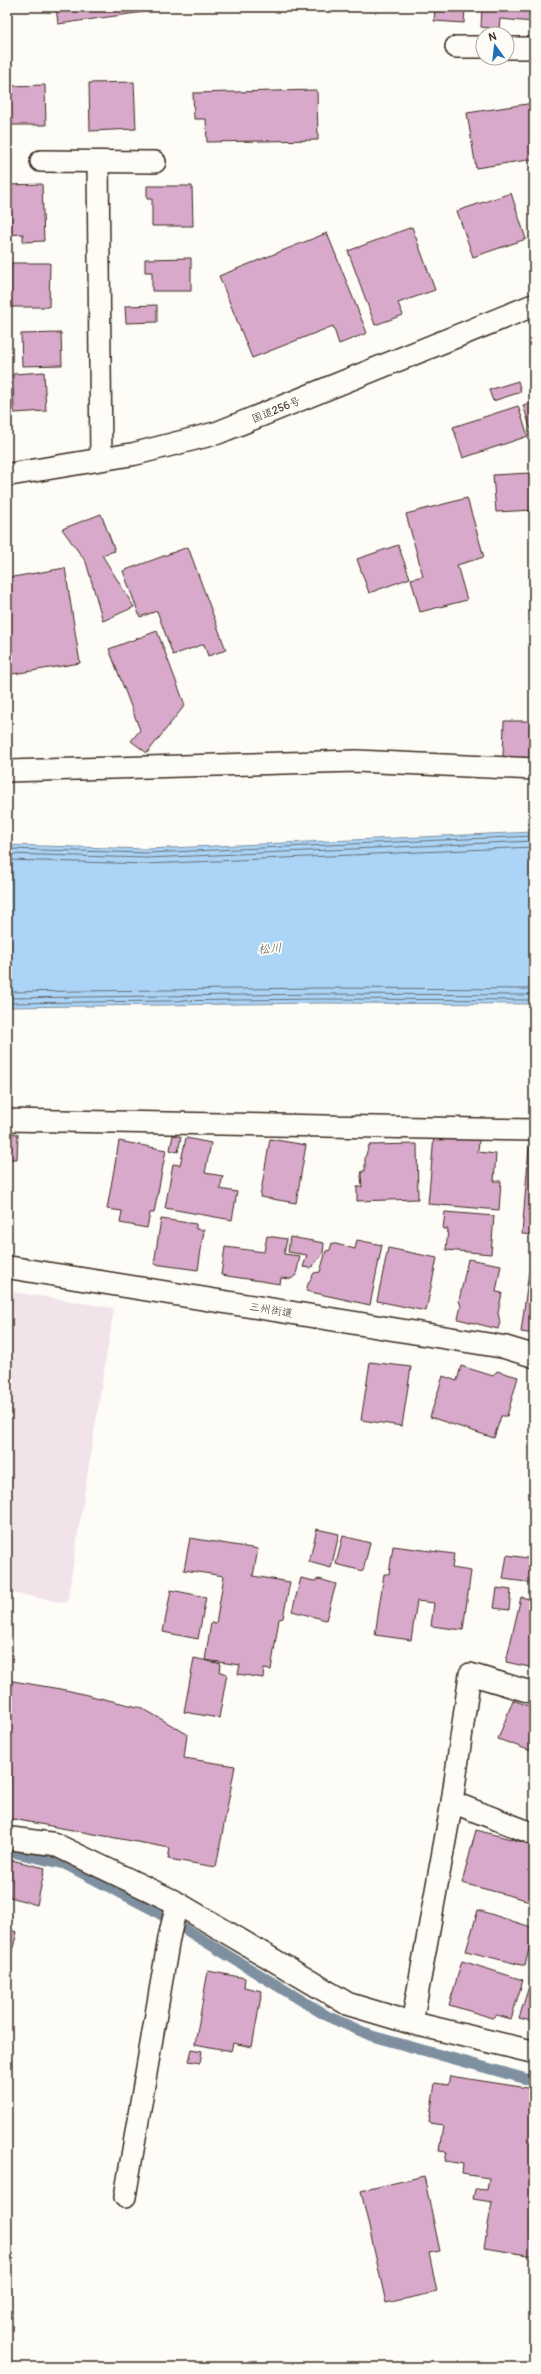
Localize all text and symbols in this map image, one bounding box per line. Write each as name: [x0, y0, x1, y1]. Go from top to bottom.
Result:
north arrow: [475, 26, 515, 66]
text: N: [487, 29, 498, 44]
street label: 国道256号: [250, 394, 302, 426]
water label: 松川: [257, 940, 283, 958]
street label: 三州街道: [248, 1300, 294, 1320]

